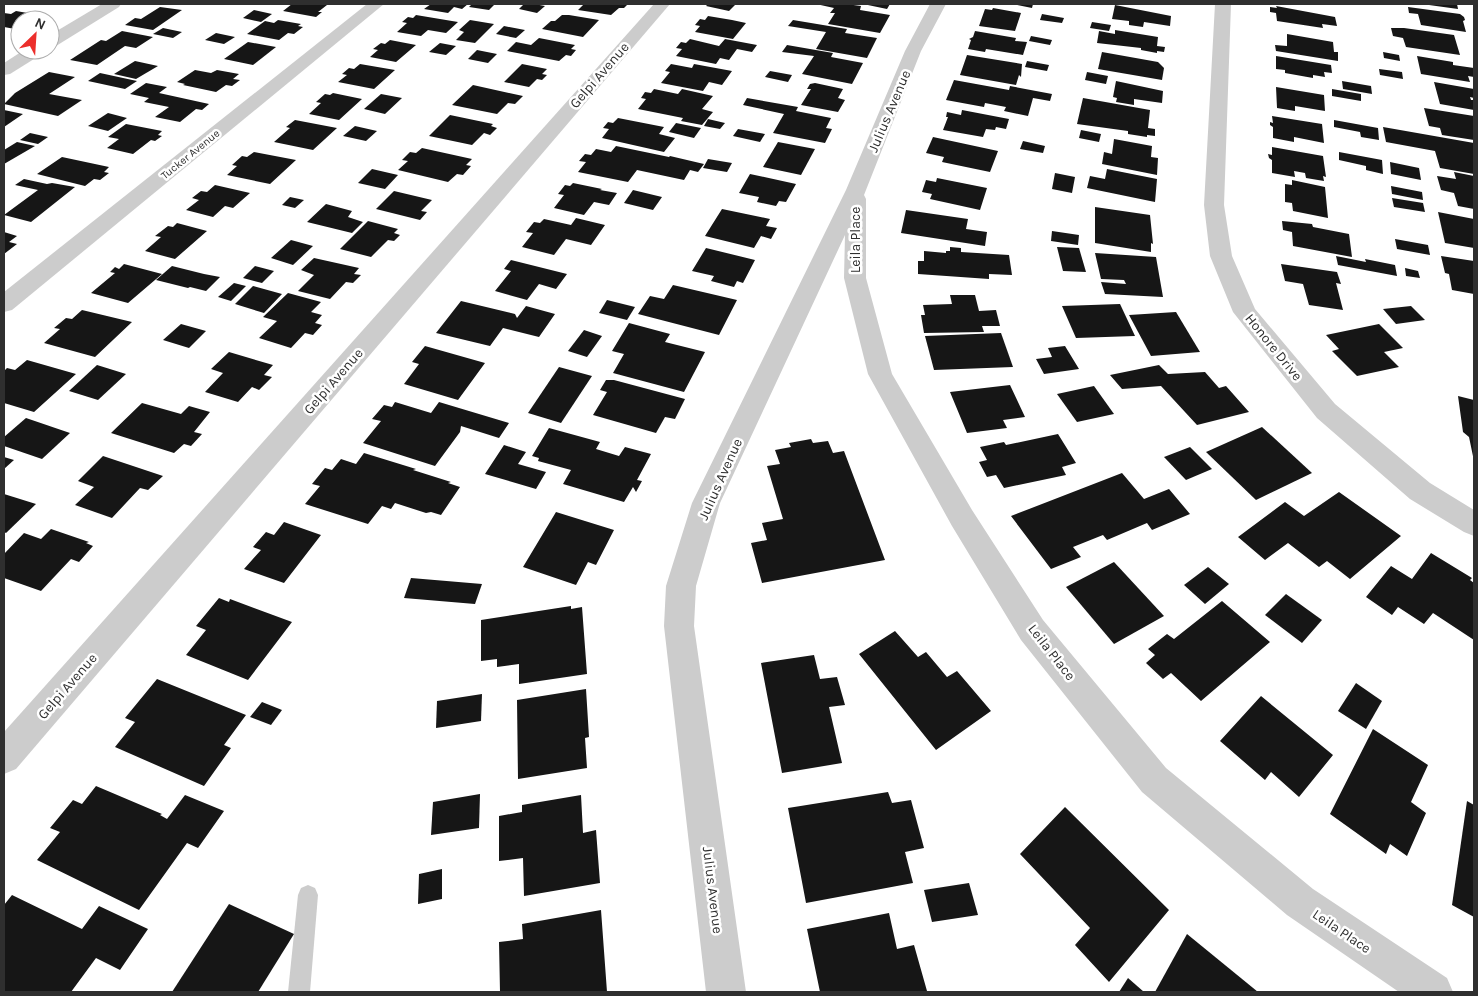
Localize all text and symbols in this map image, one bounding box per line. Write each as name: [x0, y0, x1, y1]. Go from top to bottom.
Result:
north arrow: [10, 10, 60, 60]
text: N: [32, 14, 48, 33]
street label: Gelpi Avenue: [566, 39, 633, 112]
street label: Julius Avenue: [865, 68, 914, 155]
street label: Tucker Avenue: [158, 127, 223, 182]
street label: Leila Place: [847, 207, 864, 273]
street label: Honore Drive: [1241, 310, 1306, 384]
street label: Gelpi Avenue: [300, 345, 367, 418]
street label: Julius Avenue: [695, 436, 746, 523]
street label: Leila Place: [1024, 621, 1079, 684]
street label: Gelpi Avenue: [34, 650, 101, 723]
street label: Julius Avenue: [699, 846, 726, 934]
street label: Leila Place: [1309, 906, 1374, 957]

